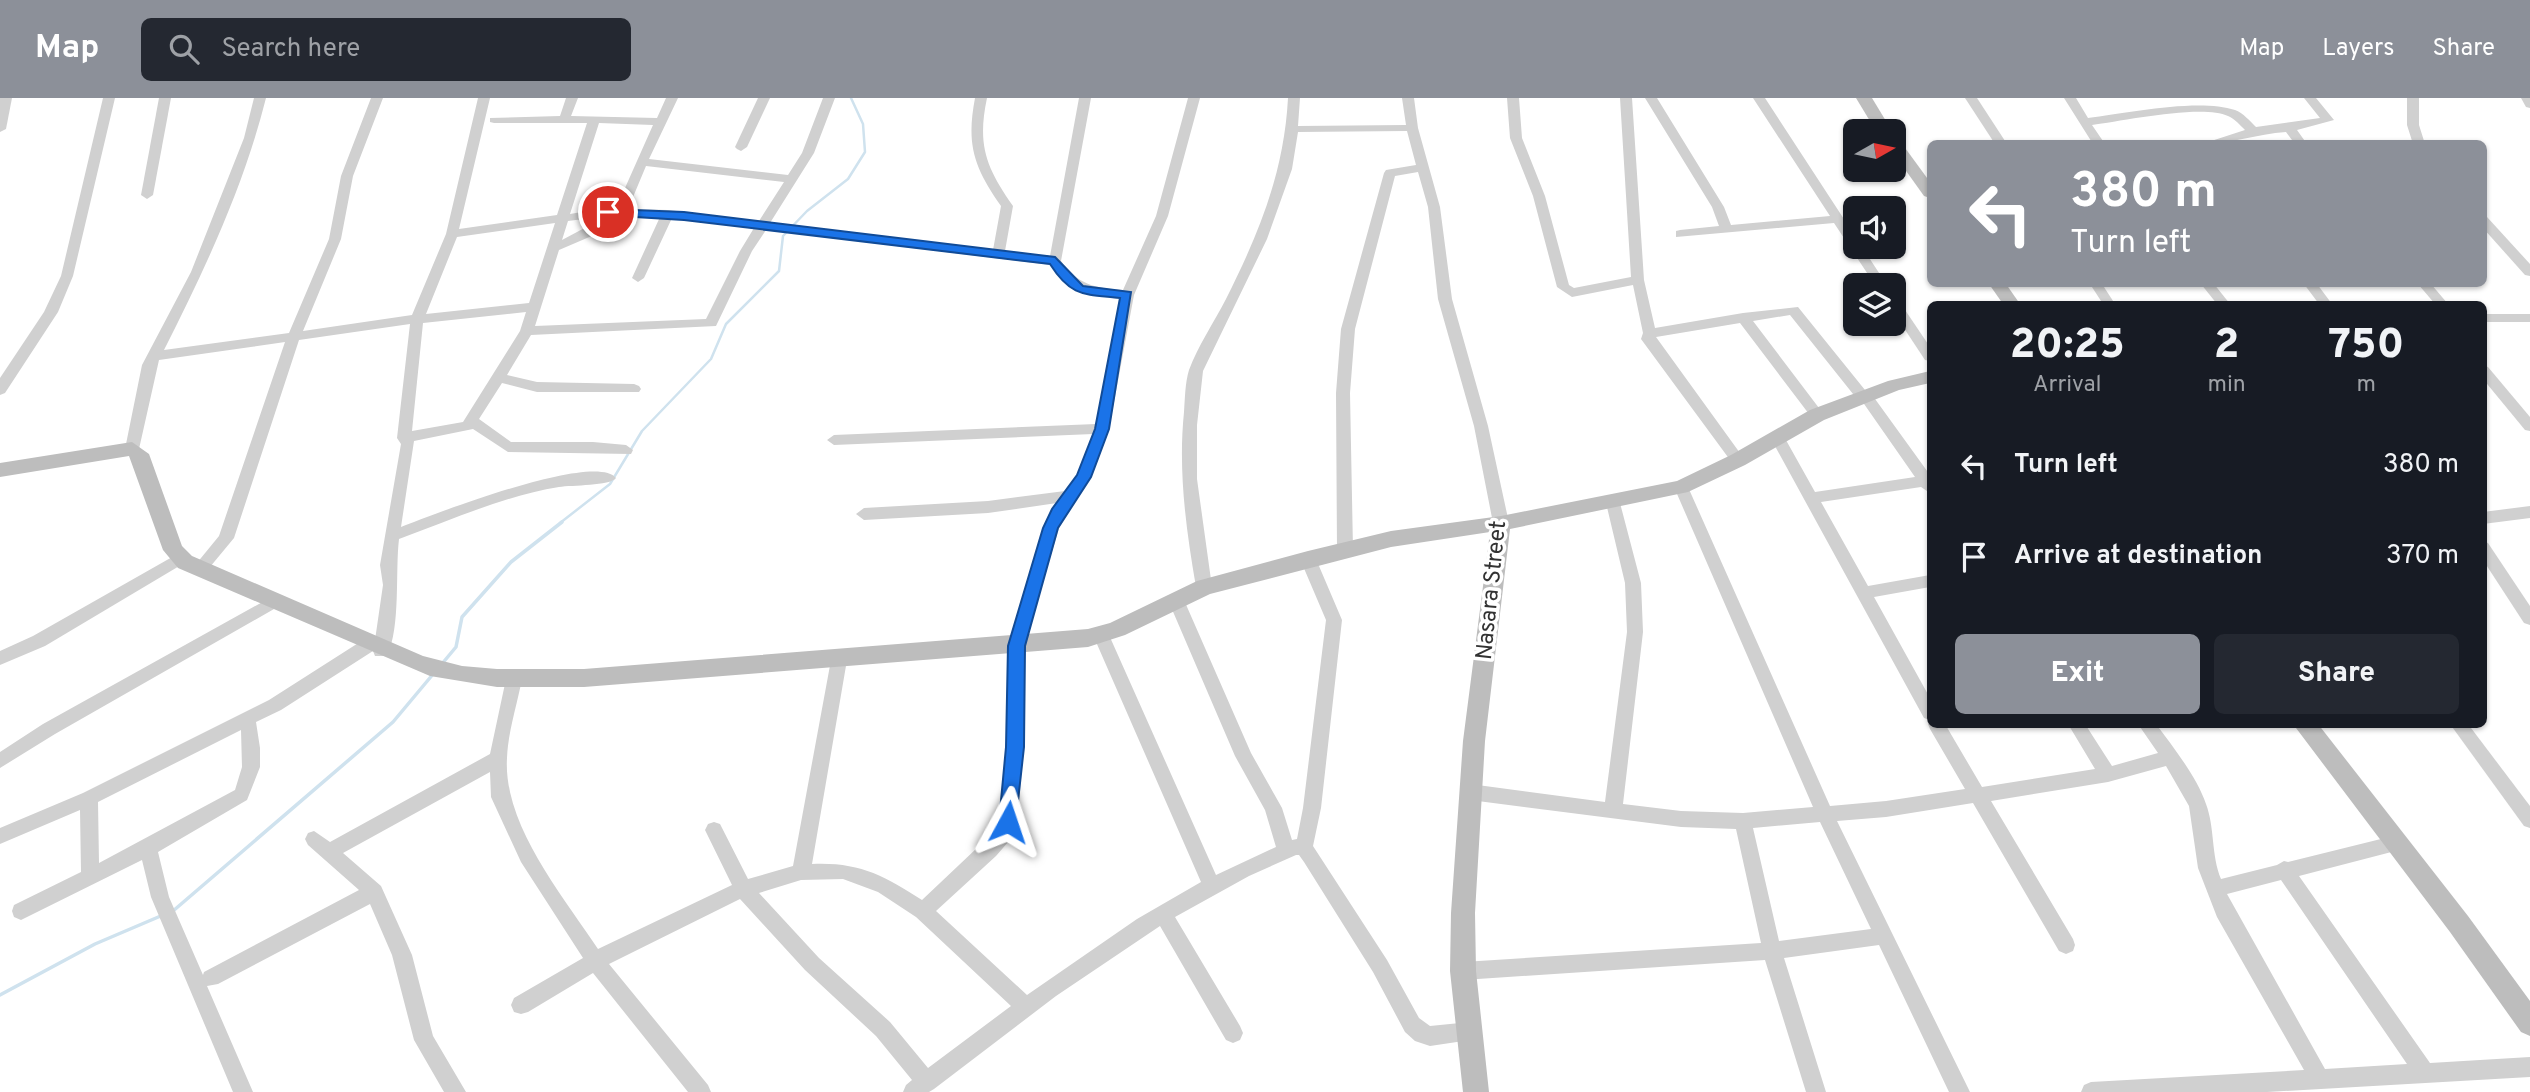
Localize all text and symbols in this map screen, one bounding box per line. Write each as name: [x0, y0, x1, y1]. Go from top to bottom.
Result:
search box: [141, 18, 631, 81]
text: Map: [35, 28, 99, 70]
icon: search: [165, 30, 203, 68]
text: Search here: [221, 33, 360, 66]
text: Map: [2239, 34, 2284, 64]
text: Layers: [2322, 34, 2394, 64]
text: Share: [2432, 34, 2495, 64]
north arrow: [1843, 119, 1906, 182]
map controls: [1843, 119, 1906, 336]
text: 380 m: [2070, 163, 2217, 225]
icon: left: [1955, 168, 2046, 259]
pin: [578, 182, 638, 242]
icon: arrive: [589, 193, 627, 231]
button: sound: [1843, 196, 1906, 259]
text: Turn left: [2070, 224, 2191, 264]
button: layers: [1843, 273, 1906, 336]
text: 20:25: [2010, 320, 2125, 373]
text: 2: [2214, 320, 2239, 373]
text: 750: [2328, 320, 2404, 373]
text: Arrival: [2033, 371, 2102, 400]
text: min: [2207, 371, 2246, 400]
text: m: [2357, 371, 2376, 400]
icon: left: [1955, 447, 1993, 485]
text: Turn left: [2014, 449, 2118, 482]
text: 380 m: [2383, 449, 2459, 482]
street label: Nasara Street: [1471, 519, 1514, 661]
icon: arrive: [1955, 538, 1993, 576]
text: Arrive at destination: [2014, 540, 2262, 573]
text: 370 m: [2386, 540, 2459, 573]
button: Exit: [1955, 634, 2200, 714]
button: Share: [2214, 634, 2459, 714]
position arrow: [971, 785, 1045, 859]

